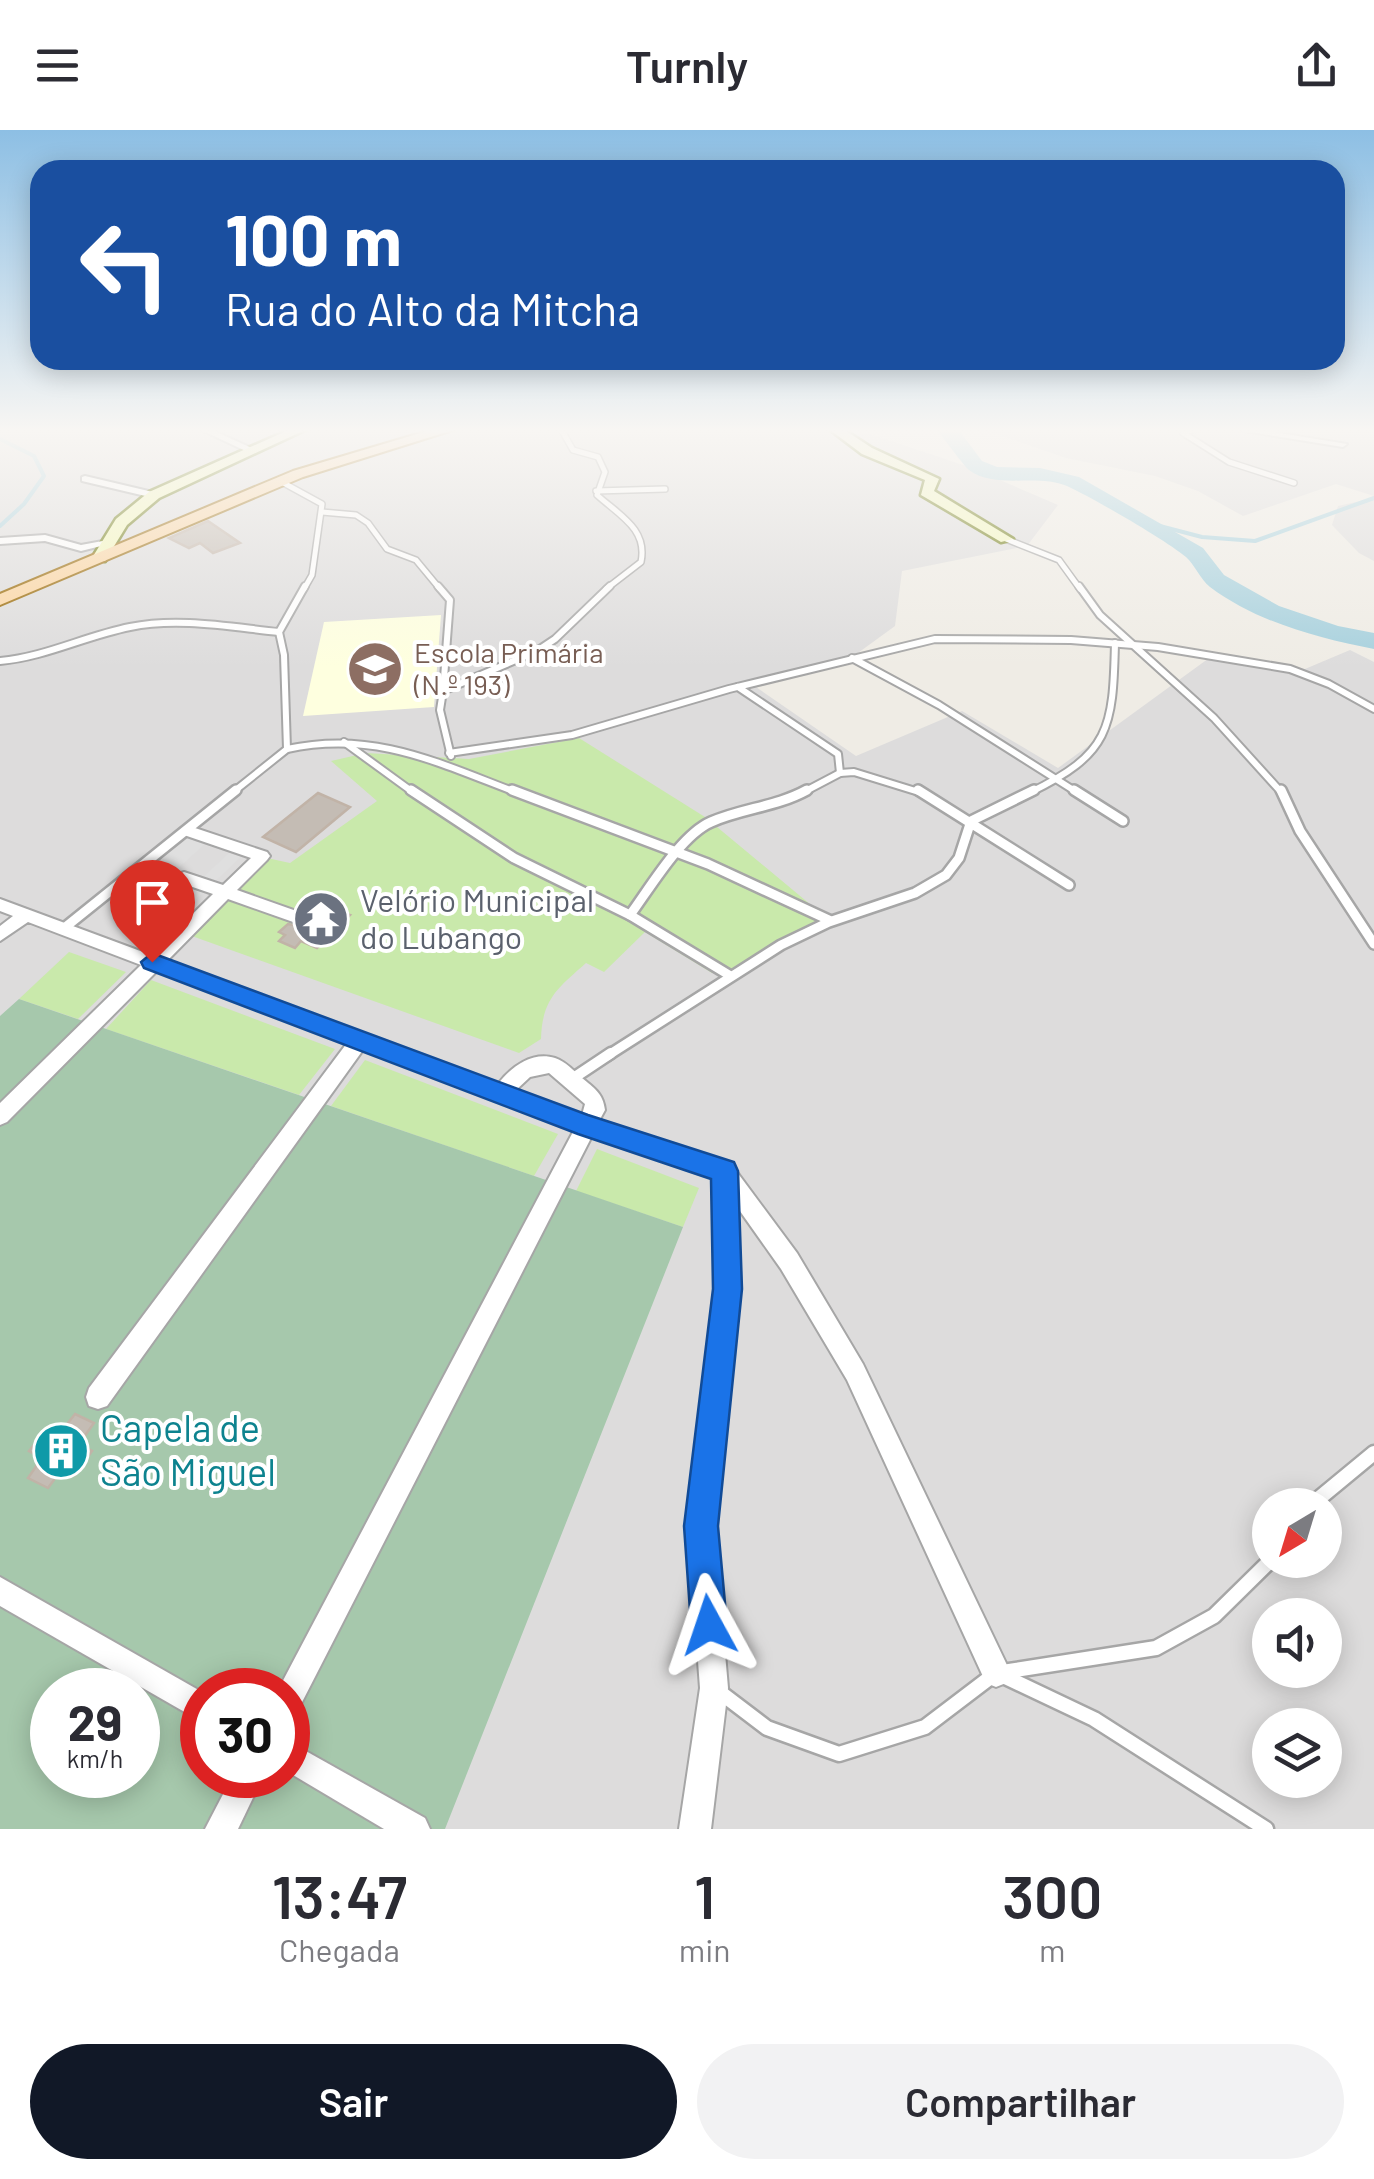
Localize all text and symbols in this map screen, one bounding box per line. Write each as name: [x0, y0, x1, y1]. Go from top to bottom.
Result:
icon: menu: [30, 38, 85, 93]
text: Turnly: [626, 38, 748, 92]
icon: share: [1289, 38, 1344, 93]
text: 100 m: [225, 196, 402, 280]
icon: left: [60, 200, 190, 330]
text: Rua do Alto da Mitcha: [225, 281, 640, 335]
place label: Escola Primária (N.º 193): [413, 635, 603, 701]
school or university icon: Escola Primária (N.º 193): [345, 639, 405, 699]
pin: [110, 860, 195, 963]
icon: arrive: [125, 875, 180, 930]
place label: Velório Municipal do Lubango: [360, 880, 594, 955]
temple icon: Velório Municipal do Lubango: [291, 889, 351, 949]
place label: Capela de São Miguel: [100, 1404, 276, 1494]
building icon: Capela de São Miguel: [31, 1421, 91, 1481]
north arrow: [1252, 1488, 1342, 1578]
map controls: [1252, 1488, 1342, 1798]
position arrow: [657, 1573, 761, 1677]
button: sound: [1252, 1598, 1342, 1688]
speed limit sign: 30: [180, 1668, 310, 1798]
text: 29: [68, 1691, 122, 1751]
button: layers: [1252, 1708, 1342, 1798]
text: km/h: [67, 1743, 123, 1773]
text: 13:47: [272, 1859, 407, 1931]
text: 1: [694, 1859, 715, 1931]
text: 300: [1002, 1859, 1102, 1931]
text: Chegada: [279, 1930, 400, 1968]
text: min: [679, 1930, 731, 1968]
text: m: [1039, 1930, 1066, 1968]
button: Sair: [30, 2044, 677, 2159]
button: Compartilhar: [697, 2044, 1344, 2159]

